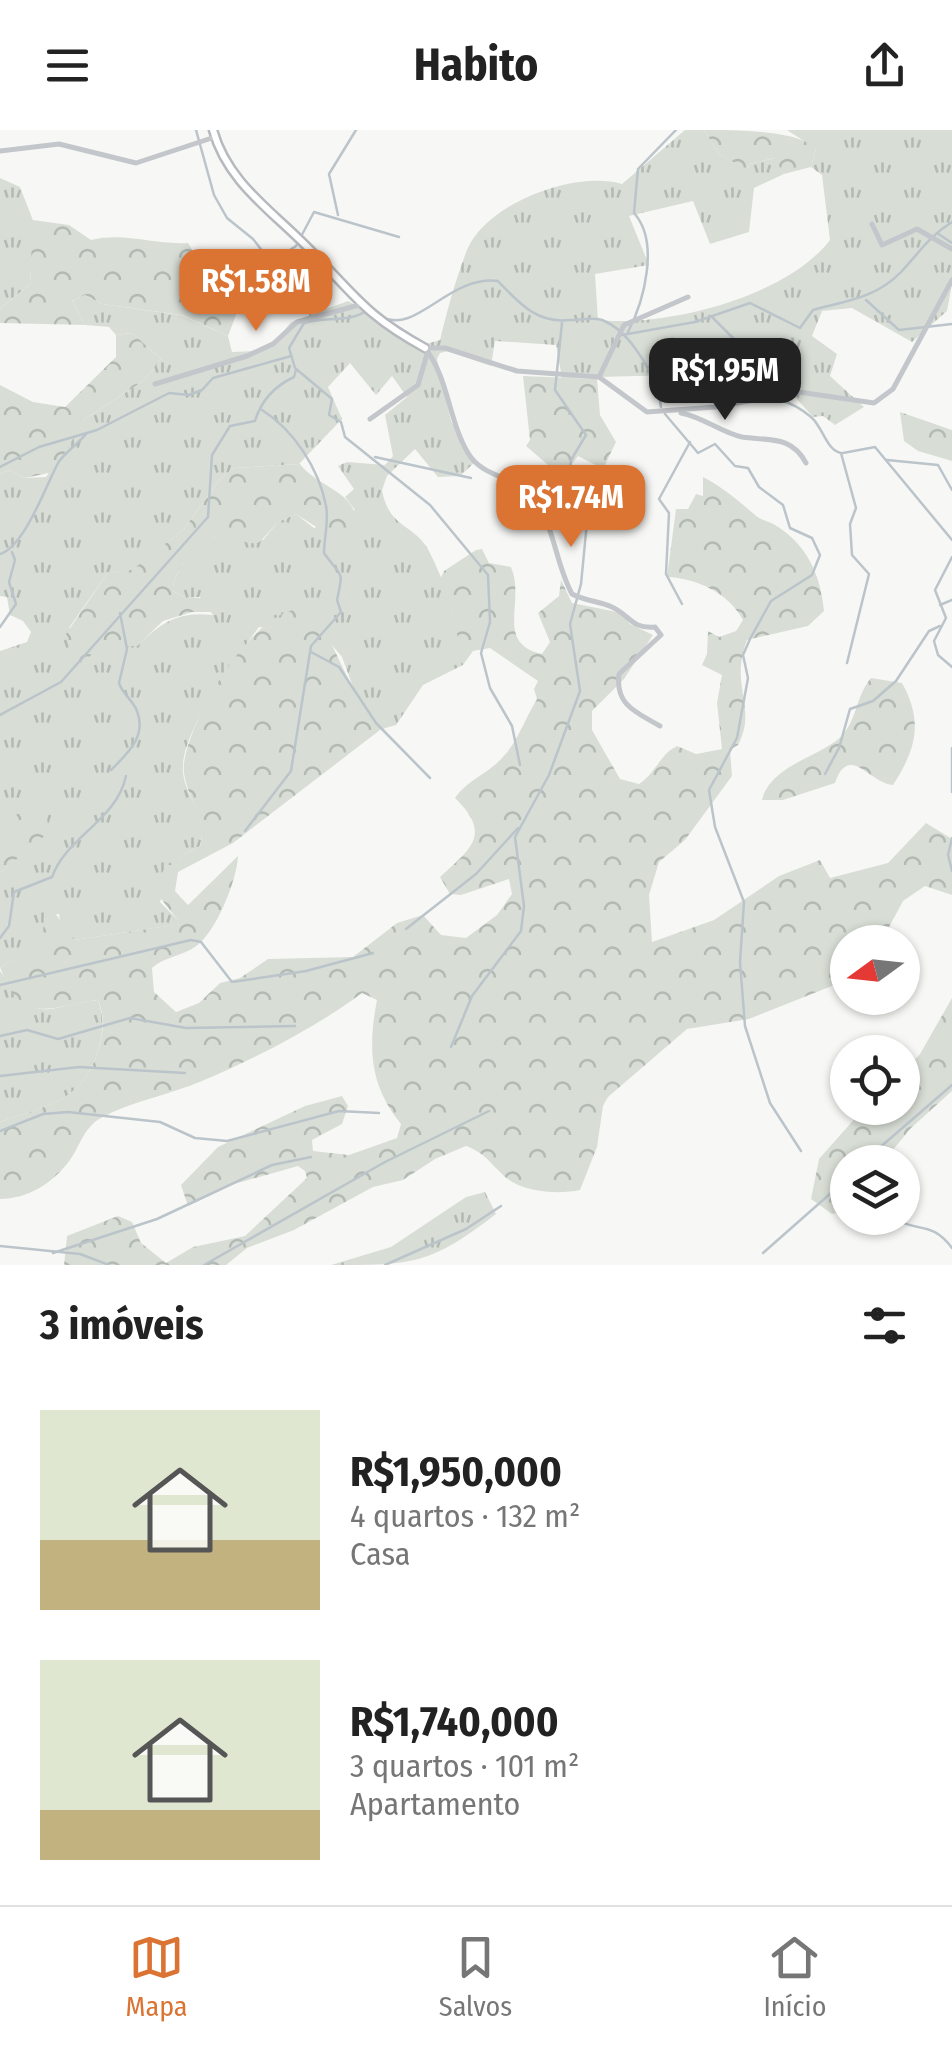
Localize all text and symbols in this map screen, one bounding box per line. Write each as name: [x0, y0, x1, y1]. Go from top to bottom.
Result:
icon: menu: [40, 38, 95, 93]
text: Habito: [414, 38, 538, 92]
icon: share: [857, 38, 912, 93]
pin: R$1.58M: [164, 249, 348, 334]
text: R$1.58M: [201, 262, 311, 300]
pin: R$1.95M: [633, 338, 817, 423]
text: R$1.95M: [671, 351, 779, 389]
pin: R$1.74M: [479, 465, 663, 550]
text: R$1.74M: [518, 478, 624, 516]
north arrow: [830, 925, 920, 1015]
map controls: [830, 925, 920, 1235]
button: locate: [830, 1035, 920, 1125]
button: layers: [830, 1145, 920, 1235]
icon: filters: [857, 1298, 912, 1353]
text: 3 imóveis: [40, 1300, 204, 1350]
text: R$1,950,000: [350, 1447, 562, 1497]
icon: home: [120, 1450, 240, 1570]
text: 4 quartos · 132 m²: [350, 1497, 580, 1535]
text: Casa: [350, 1535, 411, 1573]
text: R$1,740,000: [350, 1697, 559, 1747]
icon: home: [120, 1700, 240, 1820]
text: 3 quartos · 101 m²: [350, 1747, 579, 1785]
text: Apartamento: [350, 1785, 520, 1823]
tab: Mapa: [126, 1930, 188, 2023]
tab: Salvos: [439, 1930, 512, 2023]
tab: Início: [763, 1930, 826, 2023]

